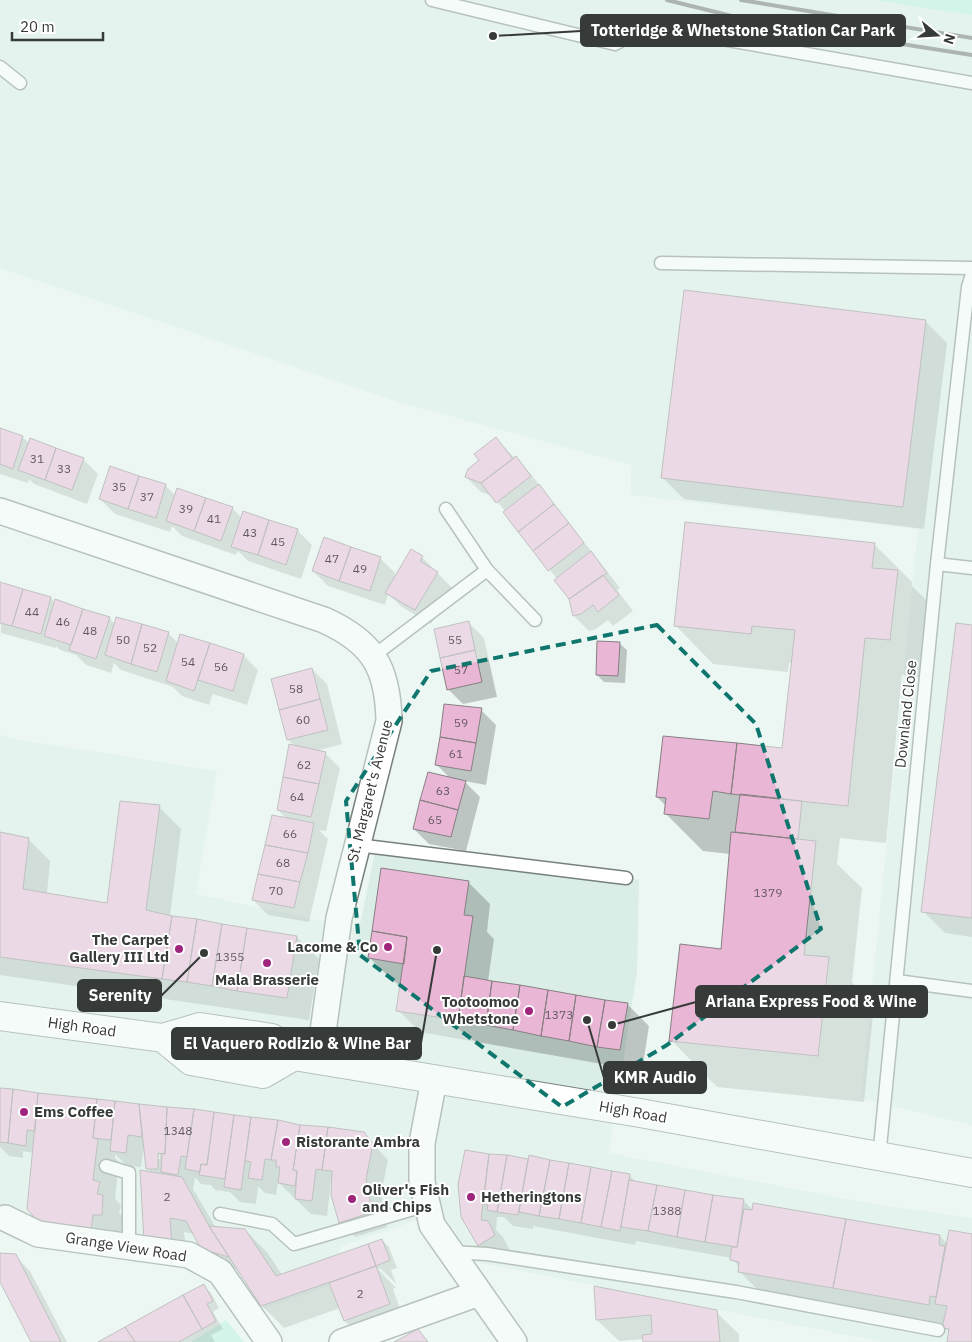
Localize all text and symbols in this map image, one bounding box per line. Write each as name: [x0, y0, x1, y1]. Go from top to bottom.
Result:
scale bar: [12, 10, 104, 42]
north arrow: [912, 10, 962, 60]
callout: Totteridge & Whetstone Station Car Park: [581, 15, 905, 46]
text: 20 m: [20, 17, 55, 36]
text: Totteridge & Whetstone Station Car Park: [591, 20, 896, 40]
text: N: [939, 31, 959, 47]
house number: 31: [30, 451, 44, 466]
house number: 33: [57, 461, 71, 476]
house number: 35: [112, 479, 126, 494]
house number: 37: [140, 489, 154, 504]
house number: 39: [179, 501, 193, 516]
house number: 41: [207, 511, 221, 526]
house number: 43: [243, 525, 257, 540]
house number: 45: [271, 534, 285, 549]
house number: 47: [325, 551, 339, 566]
house number: 49: [353, 561, 367, 576]
house number: 44: [25, 604, 39, 619]
house number: 46: [56, 614, 70, 629]
house number: 48: [83, 623, 97, 638]
house number: 50: [116, 632, 130, 647]
house number: 55: [448, 632, 462, 647]
house number: 52: [143, 640, 157, 655]
house number: 54: [181, 654, 195, 669]
house number: 56: [214, 659, 228, 674]
street label: Downland Close: [890, 659, 921, 769]
house number: 57: [454, 662, 468, 677]
house number: 58: [289, 681, 303, 696]
house number: 60: [296, 712, 310, 727]
house number: 59: [454, 715, 468, 730]
street label: St. Margaret's Avenue: [343, 718, 396, 864]
house number: 61: [449, 746, 463, 761]
house number: 62: [297, 757, 311, 772]
house number: 63: [436, 783, 450, 798]
house number: 64: [290, 789, 304, 804]
house number: 65: [428, 812, 442, 827]
house number: 66: [283, 826, 297, 841]
house number: 68: [276, 855, 290, 870]
house number: 70: [269, 883, 283, 898]
house number: 1379: [754, 885, 782, 900]
place label: The Carpet Gallery III Ltd: [69, 930, 169, 966]
place label: Lacome & Co: [287, 937, 378, 956]
marker: Lacome & Co: [382, 941, 394, 953]
marker: The Carpet Gallery III Ltd: [173, 943, 185, 955]
house number: 1355: [216, 949, 244, 964]
marker: Mala Brasserie: [261, 957, 273, 969]
place label: Mala Brasserie: [215, 970, 319, 989]
callout: Serenity: [78, 980, 161, 1011]
text: Serenity: [88, 985, 152, 1005]
callout: Ariana Express Food & Wine: [696, 986, 927, 1017]
text: Ariana Express Food & Wine: [705, 991, 917, 1011]
place label: Tootoomoo Whetstone: [441, 992, 519, 1028]
marker: Tootoomoo Whetstone: [523, 1005, 535, 1017]
house number: 1373: [545, 1007, 573, 1022]
street label: High Road: [47, 1012, 117, 1041]
callout: El Vaquero Rodizio & Wine Bar: [172, 1028, 421, 1059]
text: El Vaquero Rodizio & Wine Bar: [183, 1033, 412, 1053]
callout: KMR Audio: [604, 1062, 706, 1093]
text: KMR Audio: [614, 1067, 696, 1087]
street label: High Road: [598, 1096, 669, 1127]
place label: Ems Coffee: [34, 1102, 113, 1121]
marker: Ems Coffee: [18, 1106, 30, 1118]
house number: 1348: [164, 1123, 192, 1138]
place label: Ristorante Ambra: [296, 1132, 421, 1151]
marker: Ristorante Ambra: [280, 1136, 292, 1148]
place label: Oliver's Fish and Chips: [362, 1180, 449, 1216]
place label: Hetheringtons: [481, 1187, 582, 1206]
house number: 2: [163, 1189, 171, 1204]
marker: Hetheringtons: [465, 1191, 477, 1203]
marker: Oliver's Fish and Chips: [346, 1193, 358, 1205]
house number: 1388: [653, 1203, 681, 1218]
street label: Grange View Road: [64, 1228, 188, 1265]
house number: 2: [356, 1286, 364, 1301]

